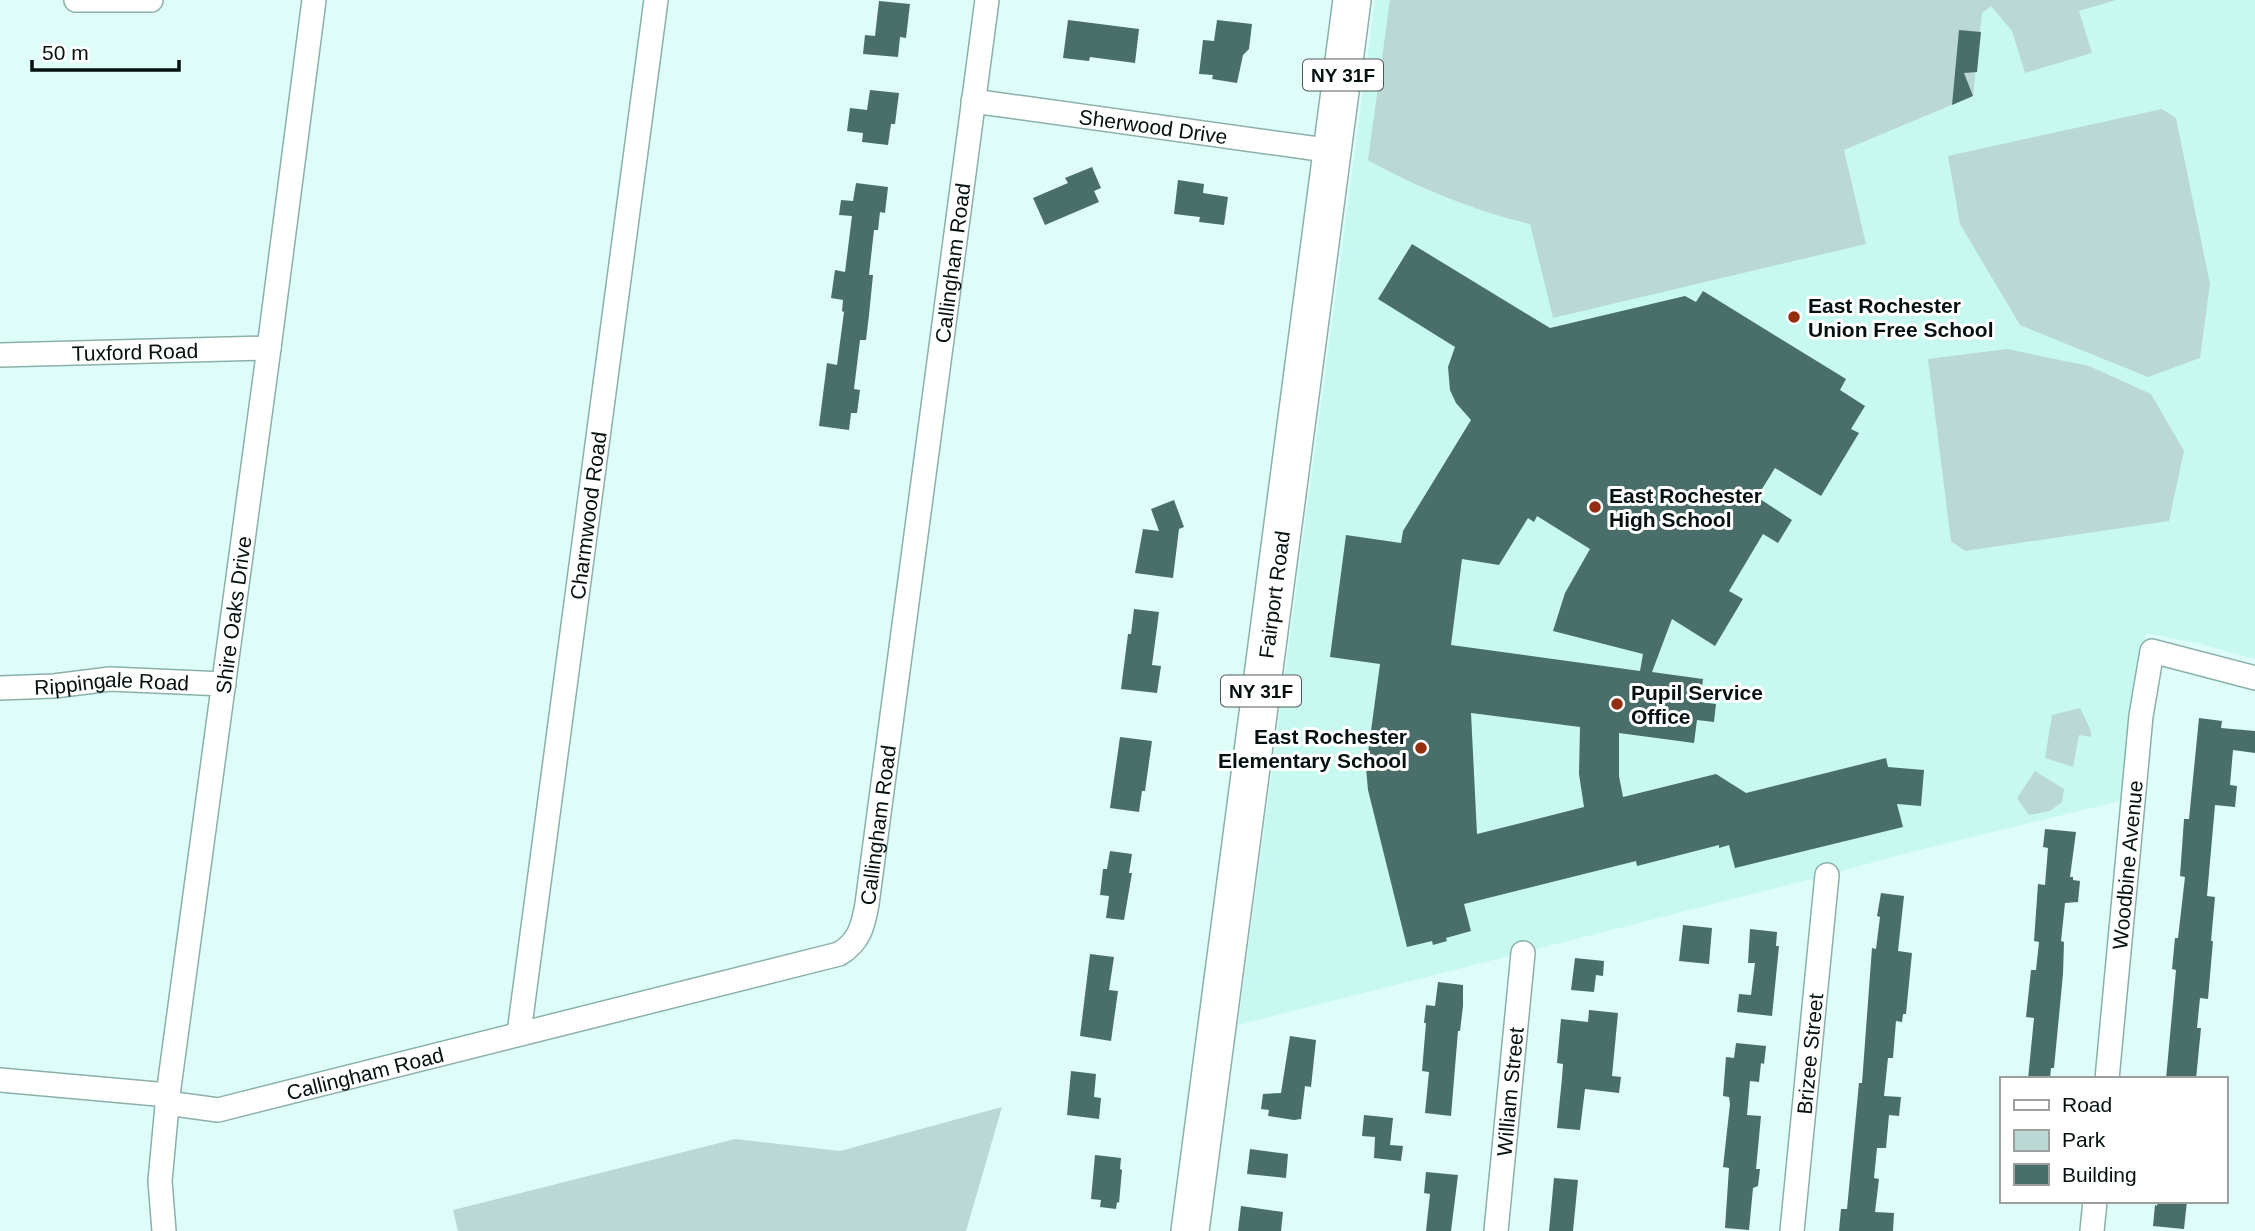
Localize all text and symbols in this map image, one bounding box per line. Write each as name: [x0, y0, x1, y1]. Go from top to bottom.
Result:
scale bar: [32, 28, 178, 72]
text: 50 m: [42, 41, 89, 64]
road number: NY 31F: [1303, 60, 1383, 90]
street label: Sherwood Drive: [1078, 104, 1229, 148]
street label: Callingham Road: [930, 182, 974, 344]
place label: East Rochester Union Free School: [1808, 294, 1994, 341]
marker: East Rochester Union Free School: [1786, 309, 1802, 325]
street label: Tuxford Road: [71, 338, 199, 365]
street label: Charmwood Road: [565, 430, 610, 601]
place label: East Rochester High School: [1609, 484, 1762, 531]
marker: East Rochester High School: [1587, 499, 1603, 515]
street label: Fairport Road: [1254, 529, 1294, 660]
street label: Shire Oaks Drive: [211, 535, 255, 695]
street label: Rippingale Road: [34, 667, 190, 698]
road number: NY 31F: [1221, 676, 1301, 706]
place label: Pupil Service Office: [1631, 681, 1763, 728]
marker: Pupil Service Office: [1609, 696, 1625, 712]
place label: East Rochester Elementary School: [1218, 725, 1407, 772]
marker: East Rochester Elementary School: [1413, 740, 1429, 756]
street label: Callingham Road: [855, 744, 899, 906]
street label: Woodbine Avenue: [2108, 779, 2146, 951]
street label: Brizee Street: [1792, 992, 1827, 1115]
street label: William Street: [1492, 1026, 1527, 1157]
street label: Callingham Road: [284, 1042, 446, 1104]
legend: [2000, 1077, 2227, 1203]
text: Road: [2062, 1093, 2112, 1116]
text: Park: [2062, 1128, 2106, 1151]
text: Building: [2062, 1163, 2137, 1186]

